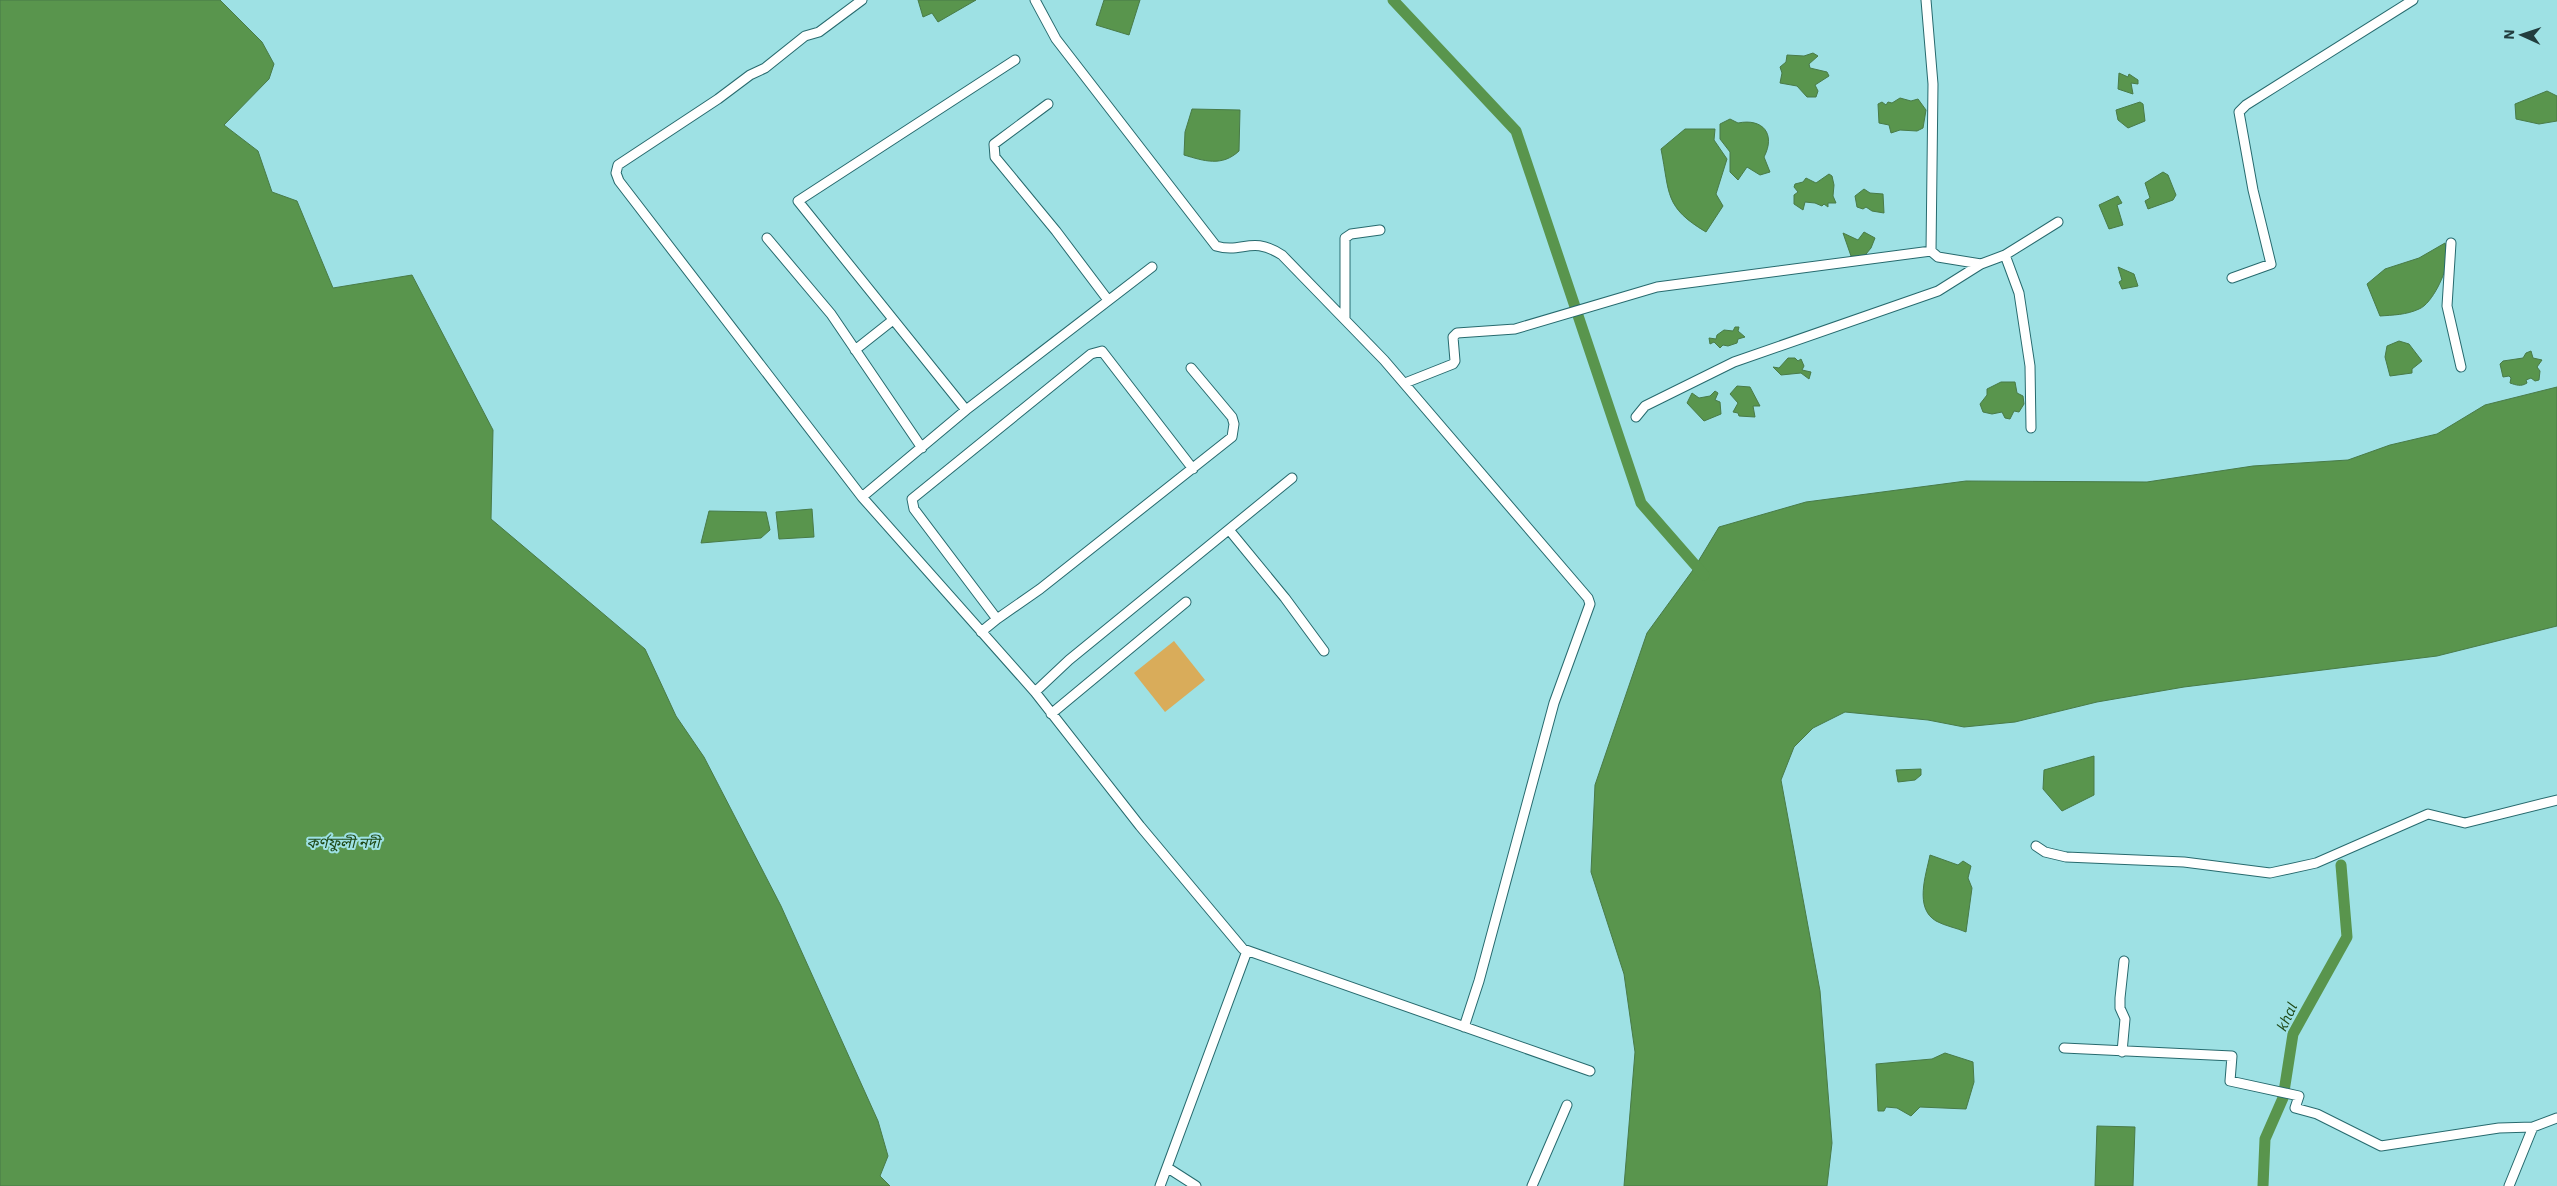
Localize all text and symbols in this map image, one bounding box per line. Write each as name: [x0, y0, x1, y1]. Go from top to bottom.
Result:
north arrow: [2497, 10, 2547, 60]
text: N: [2500, 29, 2518, 40]
water label: কর্ণফুলী নদী: [306, 833, 383, 852]
water label: khal: [2272, 1000, 2301, 1034]

